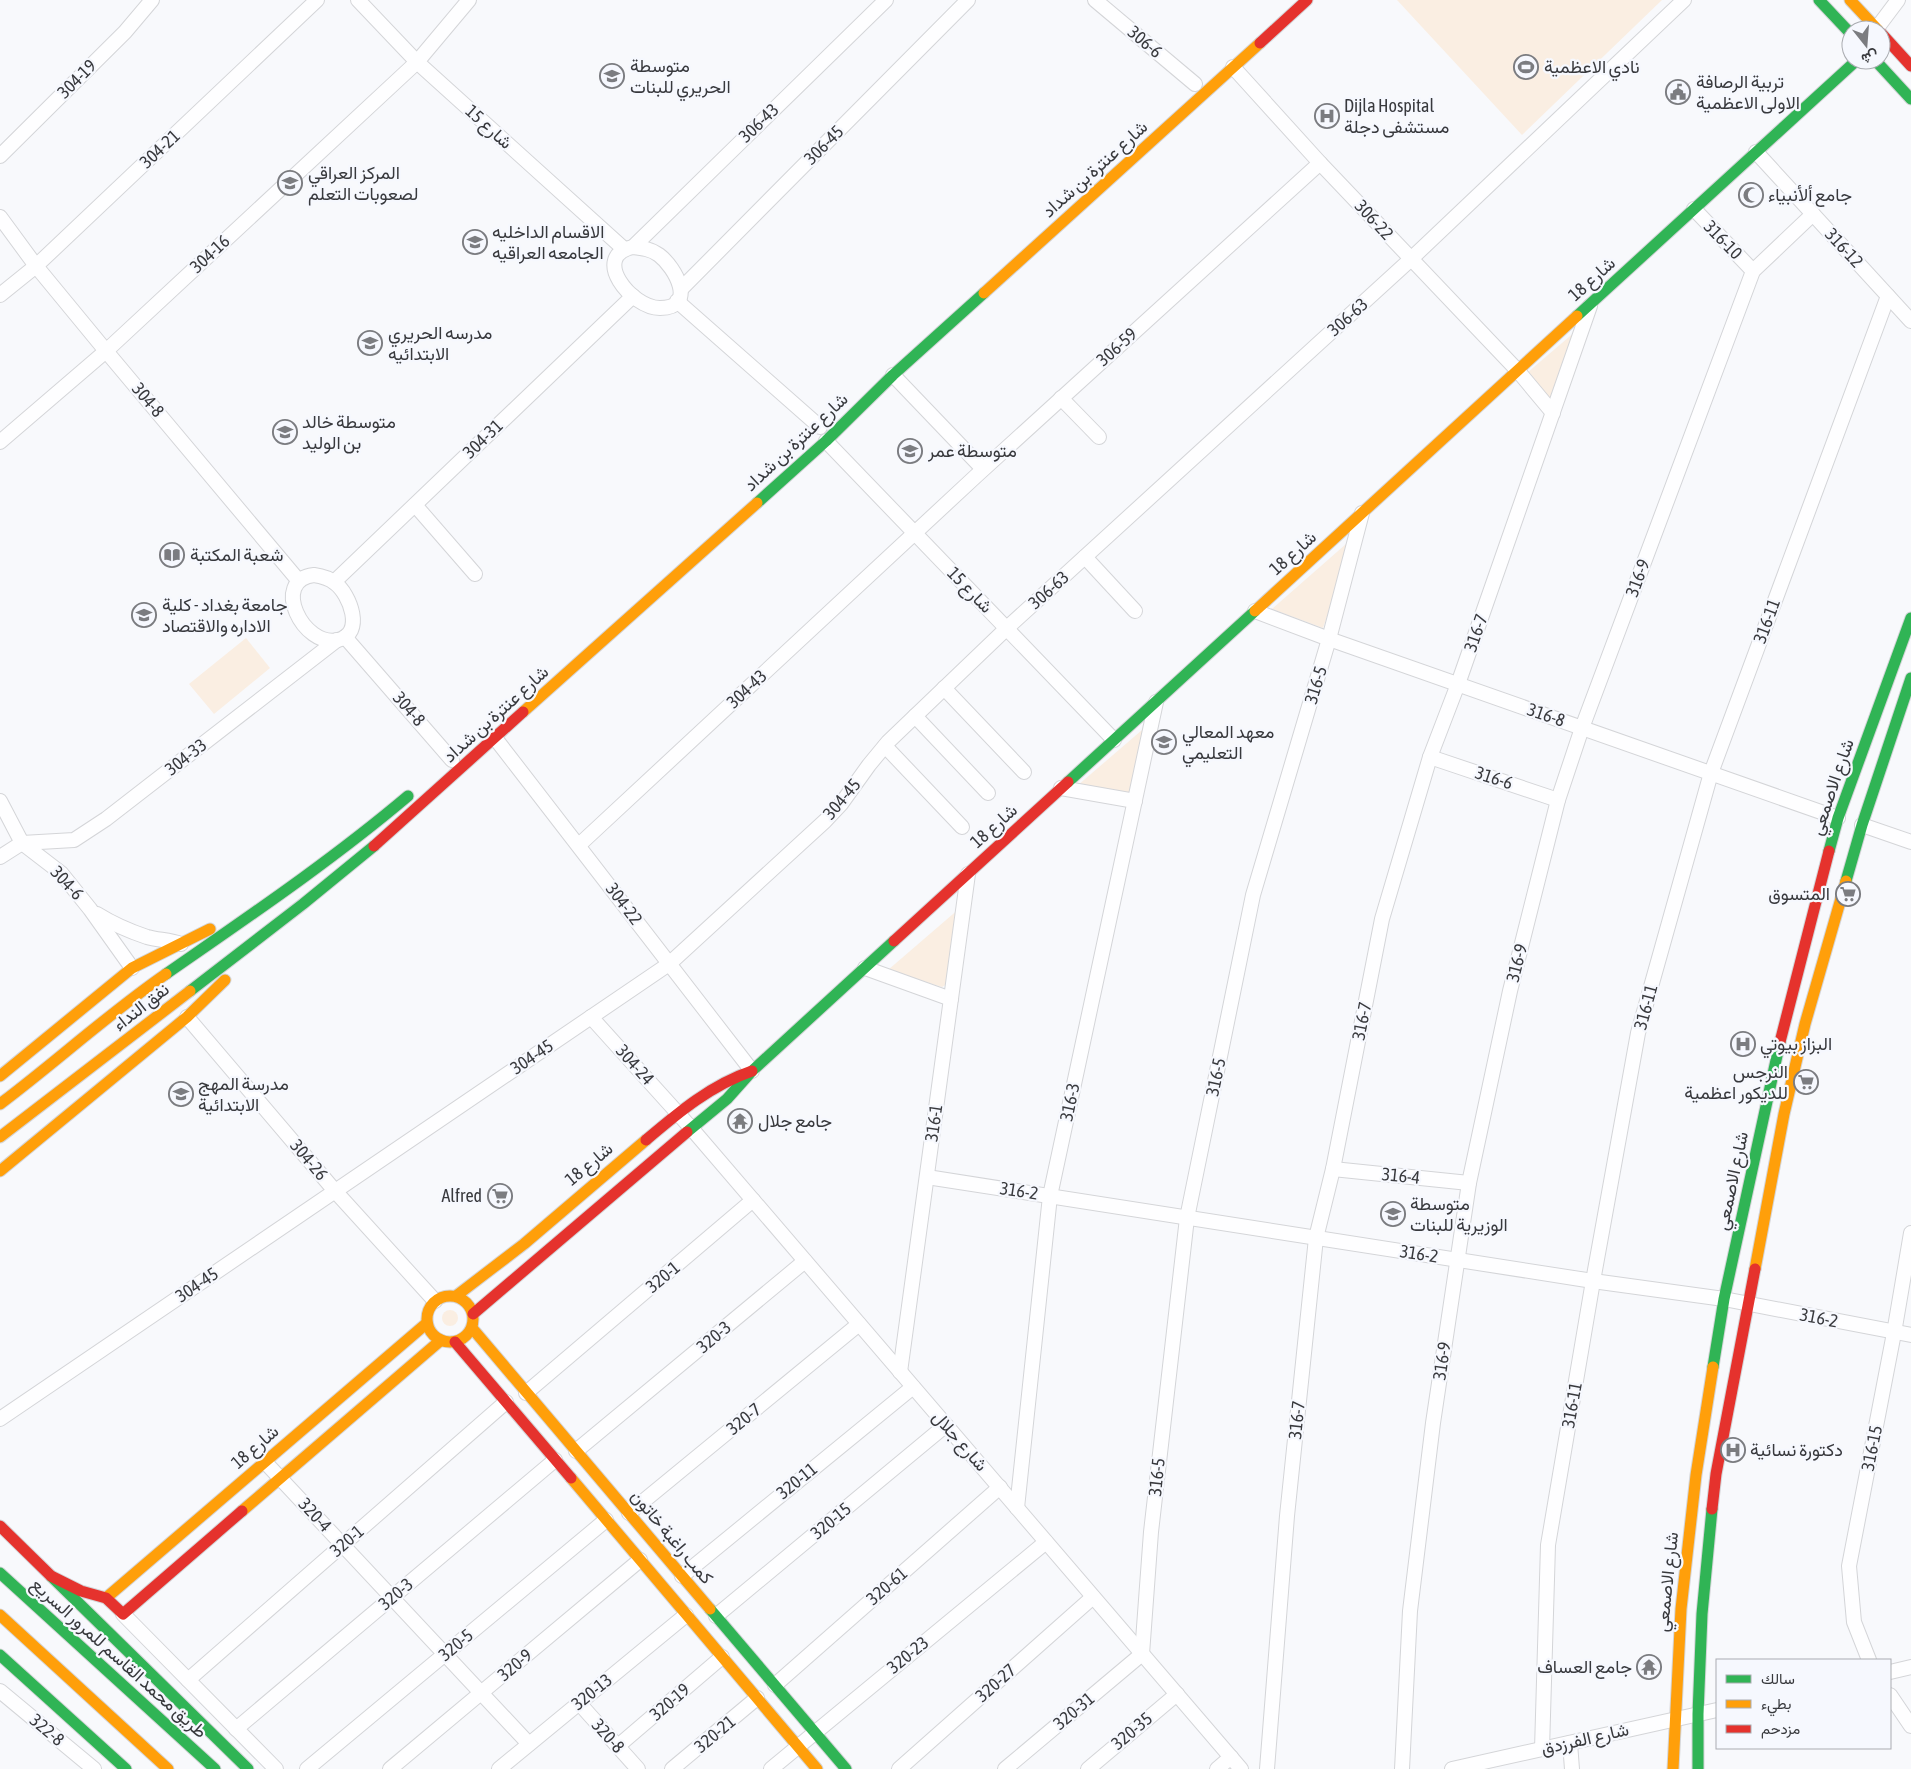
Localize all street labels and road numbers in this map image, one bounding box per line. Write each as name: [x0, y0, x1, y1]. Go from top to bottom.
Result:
street label: 306-6: [1124, 21, 1167, 62]
street label: 304-19: [53, 55, 100, 102]
street label: 306-43: [735, 99, 783, 146]
street label: شارع 15: [460, 100, 517, 155]
street label: شارع عنترة بن شداد: [1038, 116, 1153, 223]
street label: 306-45: [800, 121, 848, 169]
street label: 304-21: [135, 125, 184, 172]
street label: 306-22: [1351, 195, 1398, 244]
street label: 316-10: [1700, 216, 1747, 263]
street label: 316-12: [1821, 224, 1868, 272]
street label: 304-16: [186, 230, 234, 277]
street label: شارع 18: [1564, 252, 1621, 307]
street label: 306-63: [1323, 293, 1372, 340]
street label: 306-59: [1092, 323, 1141, 370]
street label: 304-8: [128, 378, 169, 421]
street label: شارع عنترة بن شداد: [739, 388, 853, 497]
street label: 304-31: [459, 415, 507, 462]
street label: شارع 18: [1265, 526, 1322, 581]
street label: 316-9: [1621, 556, 1654, 599]
street label: شارع 15: [942, 562, 997, 618]
street label: 306-63: [1024, 566, 1073, 613]
street label: 316-11: [1749, 596, 1784, 646]
street label: 316-7: [1459, 611, 1492, 654]
street label: شارع عنترة بن شداد: [439, 661, 554, 768]
street label: 316-5: [1300, 663, 1331, 706]
street label: 304-43: [722, 665, 771, 712]
street label: 304-8: [389, 687, 430, 730]
street label: 316-8: [1525, 698, 1568, 731]
street label: 304-33: [161, 734, 211, 779]
street label: شارع الاصمعي: [1805, 736, 1863, 839]
street label: 316-6: [1473, 762, 1516, 793]
street label: 304-45: [819, 774, 865, 823]
street label: شارع 18: [966, 799, 1023, 854]
street label: 304-6: [47, 861, 88, 904]
street label: 304-22: [602, 879, 647, 929]
street label: 316-9: [1502, 942, 1531, 984]
street label: نفق النداء: [108, 978, 174, 1036]
street label: 316-11: [1629, 982, 1662, 1032]
street label: 316-7: [1348, 1000, 1375, 1042]
street label: 304-45: [506, 1035, 557, 1078]
street label: 304-24: [612, 1040, 659, 1089]
street label: 316-5: [1201, 1056, 1230, 1098]
street label: 316-3: [1055, 1081, 1084, 1123]
street label: 316-1: [921, 1103, 947, 1143]
street label: شارع الاصمعي: [1711, 1130, 1757, 1233]
street label: 304-26: [286, 1135, 332, 1184]
street label: شارع 18: [561, 1138, 618, 1191]
street label: 316-4: [1381, 1163, 1421, 1188]
street label: 316-2: [998, 1177, 1040, 1204]
street label: 316-2: [1398, 1240, 1440, 1267]
street label: 320-1: [642, 1257, 684, 1297]
street label: 304-45: [171, 1263, 222, 1306]
street label: 316-2: [1798, 1304, 1840, 1331]
street label: 320-3: [692, 1316, 735, 1357]
street label: 316-9: [1428, 1340, 1455, 1381]
street label: 316-11: [1557, 1380, 1586, 1429]
street label: 320-7: [722, 1398, 765, 1439]
street label: 316-7: [1284, 1400, 1309, 1440]
street label: شارع جلال: [927, 1406, 992, 1476]
street label: شارع 18: [227, 1420, 284, 1474]
street label: 316-15: [1857, 1423, 1886, 1472]
street label: 316-5: [1144, 1457, 1169, 1497]
street label: 320-11: [772, 1458, 821, 1503]
street label: كمب راغبة خاتون: [626, 1485, 718, 1589]
street label: 320-4: [295, 1493, 336, 1536]
street label: 320-15: [806, 1498, 855, 1543]
street label: 320-1: [326, 1520, 368, 1561]
street label: شارع الاصمعي: [1651, 1531, 1687, 1634]
street label: 320-61: [862, 1562, 911, 1609]
street label: طريق محمد القاسم للمرور السريع: [26, 1573, 212, 1744]
street label: 320-3: [374, 1573, 417, 1614]
street label: 320-5: [434, 1624, 477, 1665]
street label: 320-23: [883, 1632, 932, 1678]
street label: 320-9: [493, 1644, 536, 1685]
street label: 320-27: [971, 1659, 1020, 1706]
street label: 320-13: [567, 1669, 616, 1714]
street label: 320-19: [645, 1679, 694, 1725]
street label: 320-31: [1049, 1688, 1098, 1734]
street label: 320-35: [1107, 1708, 1156, 1754]
street label: 322-8: [26, 1709, 69, 1750]
street label: 320-21: [690, 1711, 739, 1757]
street label: 320-8: [588, 1714, 629, 1757]
street label: شارع الفرزدق: [1539, 1718, 1631, 1761]

